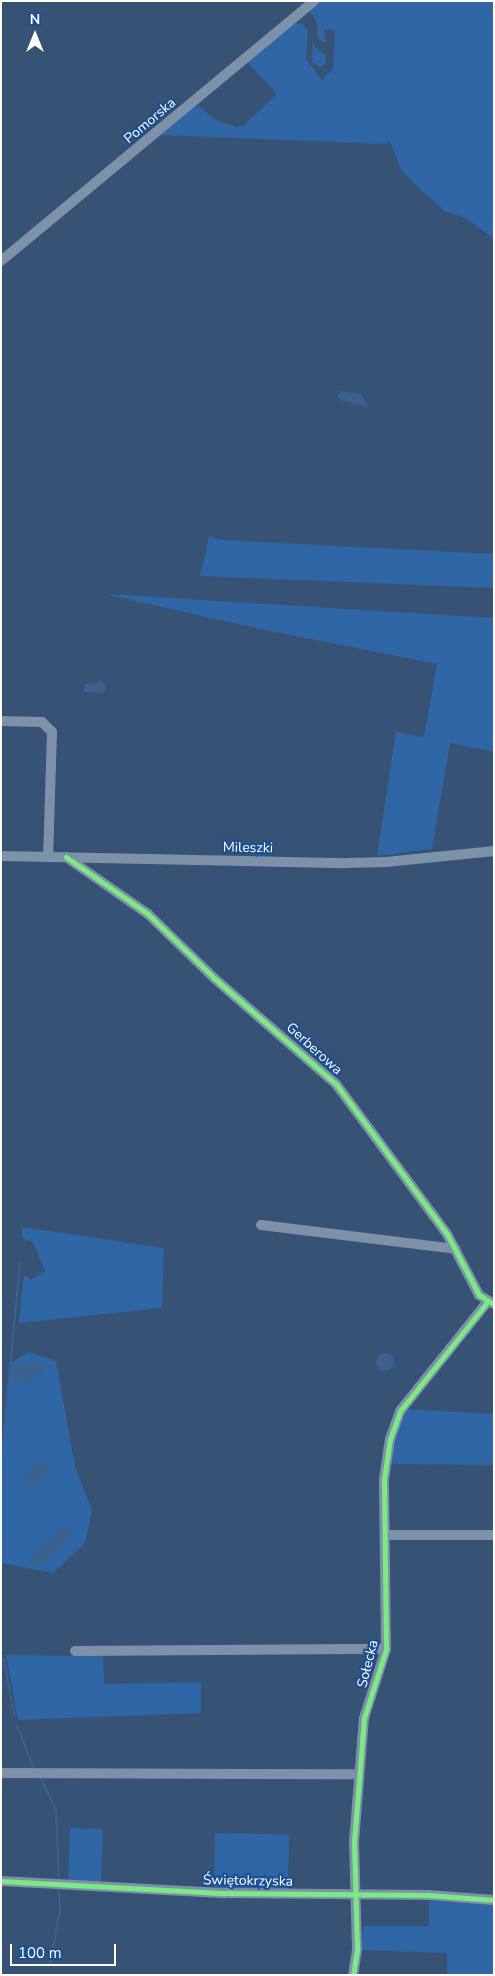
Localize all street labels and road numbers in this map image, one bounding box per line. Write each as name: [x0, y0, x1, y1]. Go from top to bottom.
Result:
street label: Pomorska: [121, 95, 179, 147]
street label: Mileszki: [223, 839, 273, 857]
street label: Gerberowa: [282, 1019, 346, 1079]
street label: Sołecka: [354, 1638, 382, 1690]
street label: Świętokrzyska: [203, 1872, 293, 1890]

